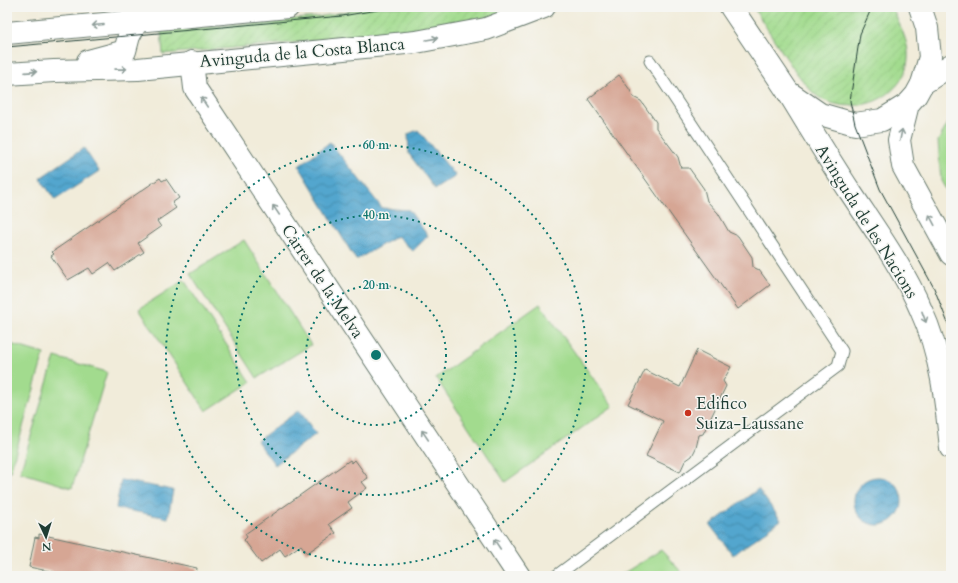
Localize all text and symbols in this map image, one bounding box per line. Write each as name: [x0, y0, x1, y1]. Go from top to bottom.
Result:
one-way arrow: [92, 21, 105, 28]
street label: Avinguda de la Costa Blanca: [199, 32, 406, 73]
one-way arrow: [425, 35, 438, 43]
one-way arrow: [114, 65, 127, 73]
one-way arrow: [24, 69, 37, 76]
one-way arrow: [200, 97, 208, 108]
one-way arrow: [897, 129, 905, 142]
text: 60 m: [363, 137, 390, 153]
street label: Avinguda de les Nacions: [810, 140, 924, 303]
one-way arrow: [272, 205, 280, 216]
text: 40 m: [363, 207, 390, 223]
one-way arrow: [928, 214, 936, 226]
street label: Carrer de la Melva: [276, 220, 370, 343]
text: 20 m: [363, 277, 390, 293]
one-way arrow: [921, 310, 929, 322]
centre of rings: [369, 348, 383, 362]
place label: Edifico Suiza-Laussane: [696, 392, 804, 435]
marker: Edifico Suiza-Laussane: [683, 408, 693, 418]
one-way arrow: [421, 429, 429, 441]
north arrow: [26, 517, 66, 557]
one-way arrow: [493, 538, 501, 549]
text: N: [41, 539, 52, 554]

